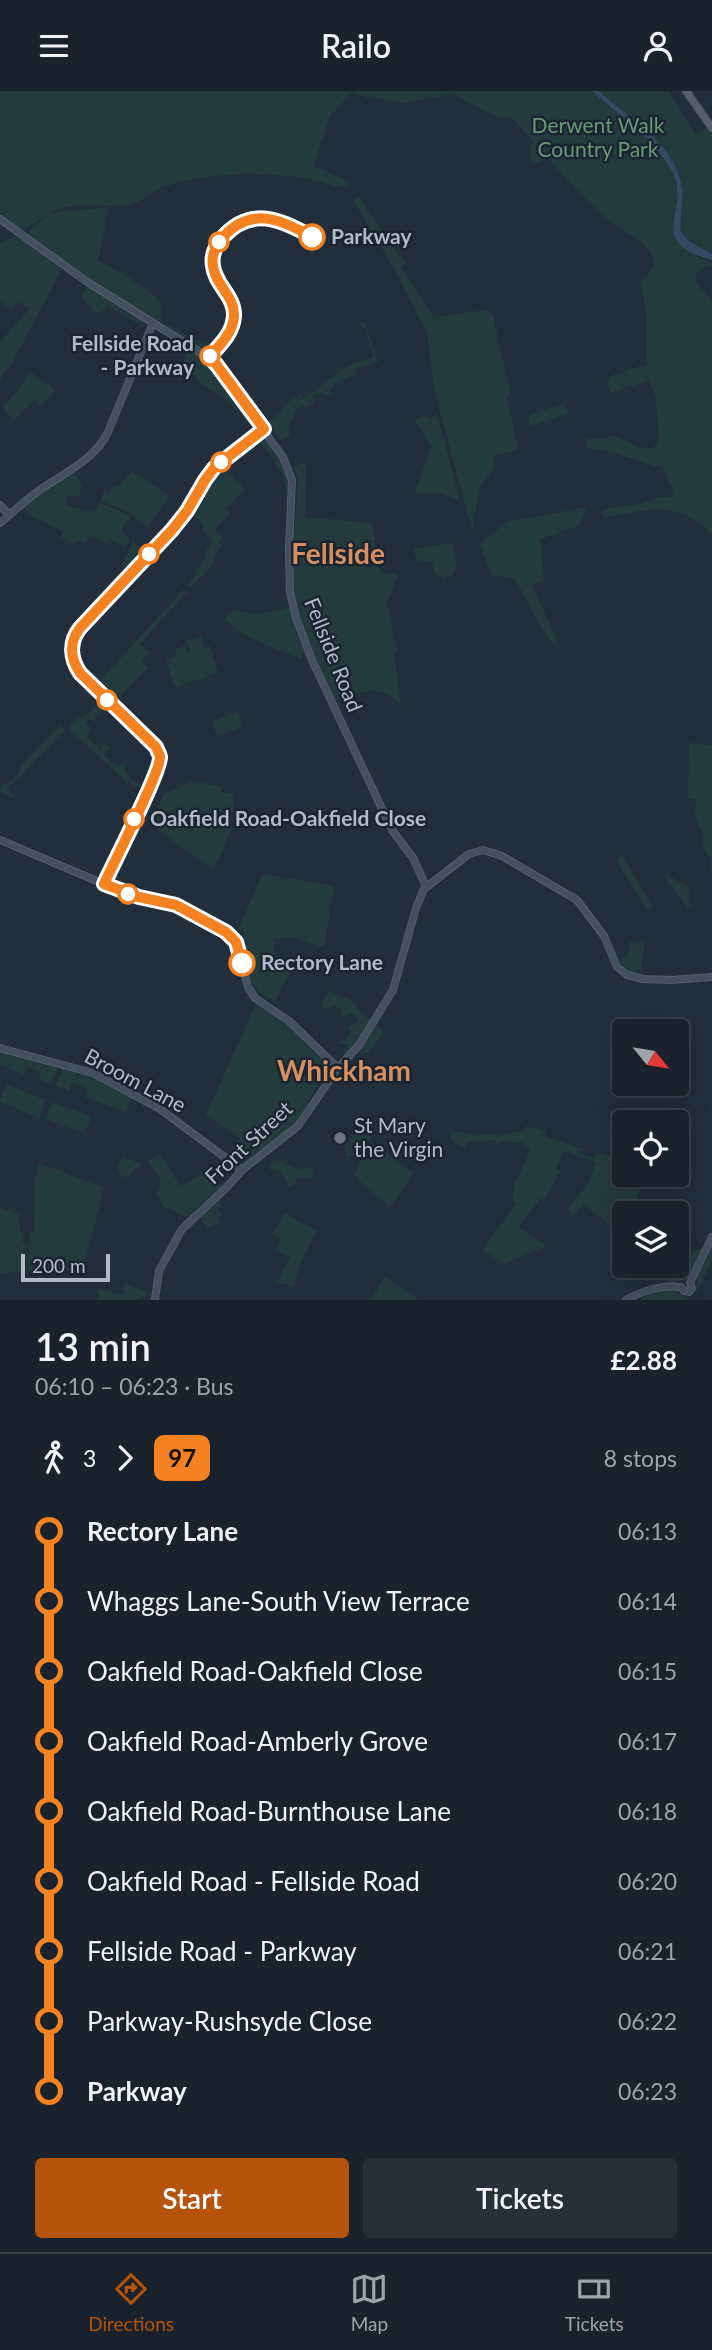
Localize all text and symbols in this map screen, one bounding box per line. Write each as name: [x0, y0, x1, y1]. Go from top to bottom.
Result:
text: Railo: [321, 26, 391, 65]
icon: menu: [35, 27, 73, 65]
icon: person: [639, 27, 677, 65]
park label: Derwent Walk Country Park: [532, 112, 665, 161]
place label: Parkway: [331, 223, 412, 248]
marker: Parkway: [299, 224, 325, 250]
unlabelled marker: [209, 232, 229, 252]
place label: Fellside Road - Parkway: [71, 330, 195, 379]
marker: Fellside Road - Parkway: [200, 346, 220, 366]
unlabelled marker: [211, 452, 231, 472]
district label: Fellside: [291, 536, 385, 570]
unlabelled marker: [139, 544, 159, 564]
street label: Fellside Road: [300, 594, 369, 715]
unlabelled marker: [97, 690, 117, 710]
place label: Oakfield Road-Oakfield Close: [150, 805, 426, 830]
marker: Oakfield Road-Oakfield Close: [124, 809, 144, 829]
unlabelled marker: [118, 884, 138, 904]
place label: Rectory Lane: [261, 949, 383, 974]
marker: Rectory Lane: [229, 950, 255, 976]
north arrow: [612, 1019, 690, 1095]
map controls: [612, 1019, 689, 1278]
street label: Broom Lane: [81, 1043, 191, 1117]
district label: Whickham: [277, 1053, 411, 1087]
street label: Front Street: [199, 1095, 297, 1189]
button: locate: [612, 1110, 689, 1187]
place label: St Mary the Virgin: [354, 1112, 443, 1161]
marker: St Mary the Virgin: [332, 1130, 348, 1146]
button: layers: [612, 1201, 689, 1278]
scale bar: [21, 1251, 110, 1283]
text: 200 m: [32, 1254, 86, 1277]
text: 13 min: [35, 1323, 151, 1369]
text: £2.88: [611, 1344, 677, 1376]
text: 06:10 – 06:23 · Bus: [35, 1372, 234, 1400]
icon: walk: [35, 1439, 73, 1477]
icon: forward: [106, 1439, 144, 1477]
text: 97: [168, 1443, 196, 1472]
text: 3: [83, 1444, 96, 1472]
text: 8 stops: [604, 1444, 677, 1472]
text: Rectory Lane: [87, 1515, 238, 1547]
text: 06:13: [618, 1517, 677, 1545]
text: Whaggs Lane-South View Terrace: [87, 1585, 470, 1617]
text: 06:14: [618, 1587, 677, 1615]
text: Oakfield Road-Oakfield Close: [87, 1655, 423, 1687]
text: 06:15: [618, 1657, 677, 1685]
text: Oakfield Road-Amberly Grove: [87, 1725, 428, 1757]
text: 06:17: [618, 1727, 677, 1755]
text: Oakfield Road-Burnthouse Lane: [87, 1795, 451, 1827]
text: 06:18: [618, 1797, 677, 1825]
text: Oakfield Road - Fellside Road: [87, 1865, 420, 1897]
text: 06:20: [618, 1867, 677, 1895]
text: Fellside Road - Parkway: [87, 1935, 357, 1967]
text: 06:21: [618, 1937, 677, 1965]
text: Parkway-Rushsyde Close: [87, 2005, 372, 2037]
text: 06:22: [618, 2007, 677, 2035]
text: Parkway: [87, 2075, 187, 2107]
text: 06:23: [618, 2077, 677, 2105]
button: Start: [35, 2158, 349, 2238]
button: Tickets: [363, 2158, 677, 2238]
tab: Directions: [88, 2270, 174, 2335]
tab: Map: [350, 2270, 388, 2335]
tab: Tickets: [565, 2270, 624, 2335]

